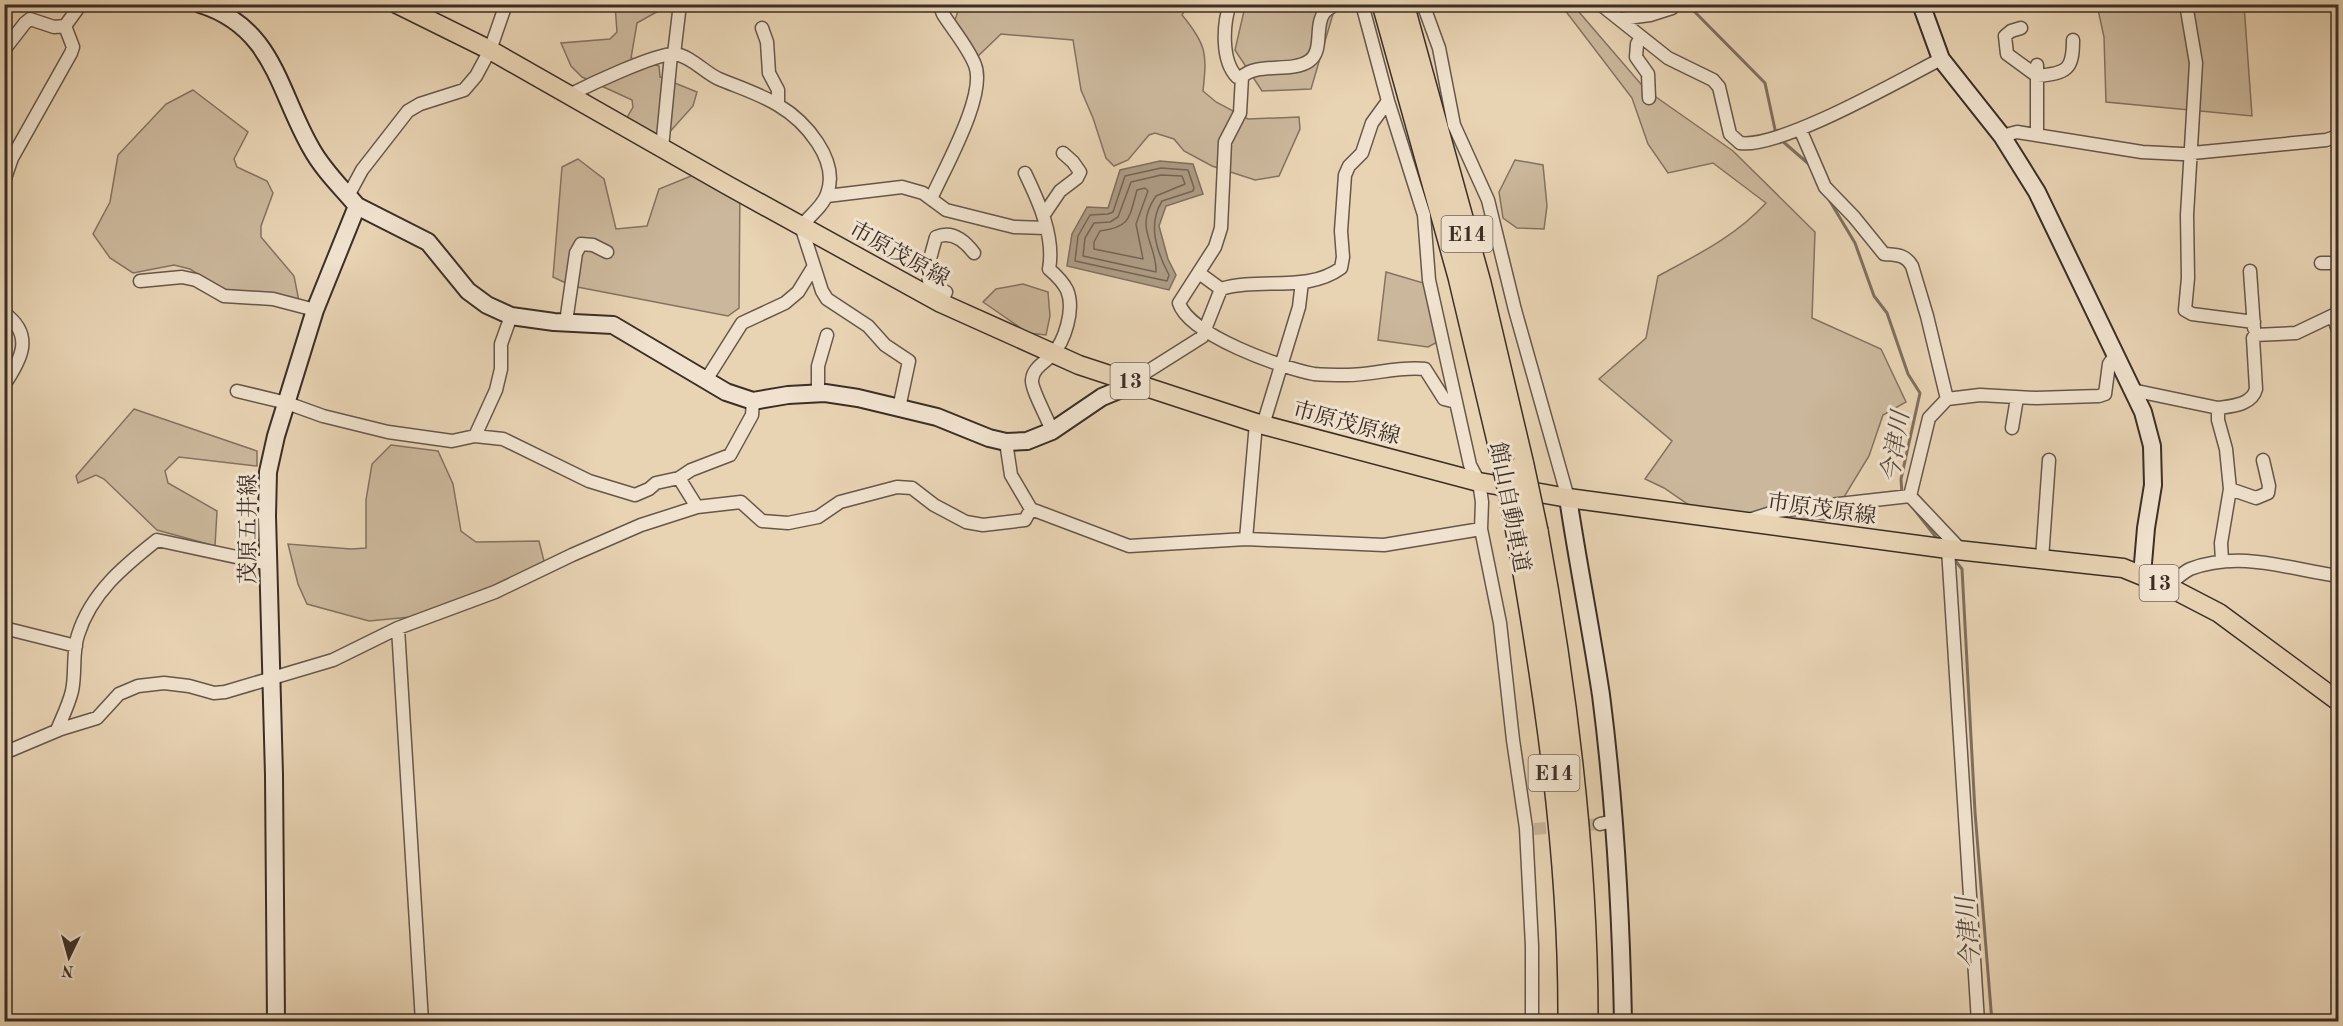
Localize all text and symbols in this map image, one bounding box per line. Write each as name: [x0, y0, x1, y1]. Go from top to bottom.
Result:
road number: E14: [1442, 216, 1492, 252]
street label: 市原茂原線: [846, 217, 953, 291]
road number: 13: [1110, 363, 1150, 399]
street label: 市原茂原線: [1291, 397, 1403, 449]
water label: 今津川: [1877, 406, 1915, 485]
street label: 館山自動車道: [1486, 440, 1534, 574]
street label: 茂原五井線: [236, 474, 260, 584]
street label: 市原茂原線: [1766, 489, 1878, 529]
road number: 13: [2140, 565, 2178, 601]
road number: E14: [1528, 755, 1580, 791]
water label: 今津川: [1952, 893, 1985, 970]
north arrow: [39, 927, 99, 987]
text: N: [60, 961, 75, 978]

